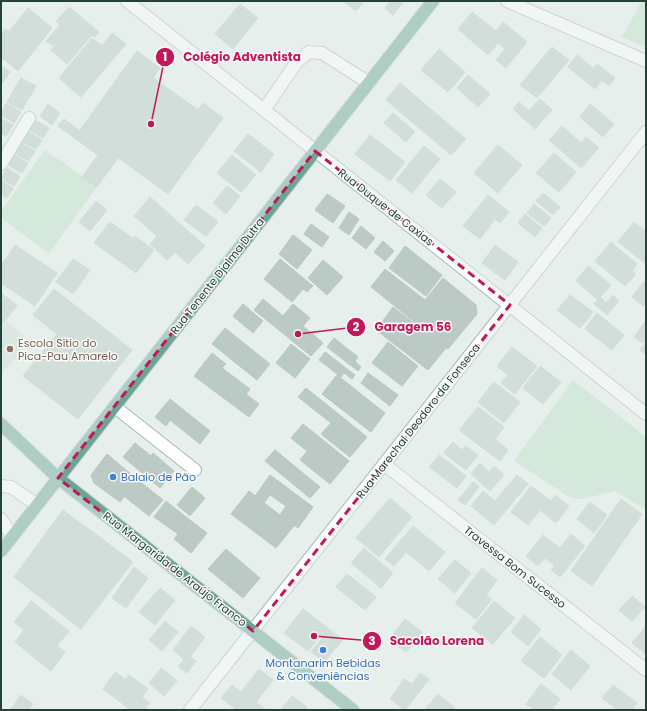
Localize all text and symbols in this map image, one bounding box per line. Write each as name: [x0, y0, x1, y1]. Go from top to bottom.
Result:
callout: Colégio Adventista: [155, 45, 309, 69]
text: 1: [163, 48, 167, 65]
text: Colégio Adventista: [183, 48, 301, 65]
street label: Rua Duque de Caxias: [335, 165, 437, 250]
street label: Rua Tenente Djalma Dutra: [166, 214, 268, 338]
callout: Garagem 56: [346, 315, 459, 339]
text: 2: [353, 318, 360, 335]
text: Garagem 56: [375, 318, 452, 335]
place label: Escola Sítio do Pica-Pau Amarelo: [18, 335, 118, 364]
street label: Rua Marechal Deodoro da Fonseca: [352, 340, 484, 502]
marker: Escola Sítio do Pica-Pau Amarelo: [5, 344, 15, 354]
place label: Balaio de Pão: [121, 469, 196, 485]
marker: Balaio de Pão: [108, 472, 118, 482]
street label: Rua Margarida de Araújo Franco: [100, 508, 250, 630]
street label: Travessa Bom Sucesso: [460, 522, 570, 612]
callout: Sacolão Lorena: [362, 629, 492, 653]
text: 3: [368, 632, 376, 649]
text: Sacolão Lorena: [390, 632, 484, 649]
marker: Montanarim Bebidas & Conveniências: [318, 645, 328, 655]
place label: Montanarim Bebidas & Conveniências: [266, 655, 381, 684]

